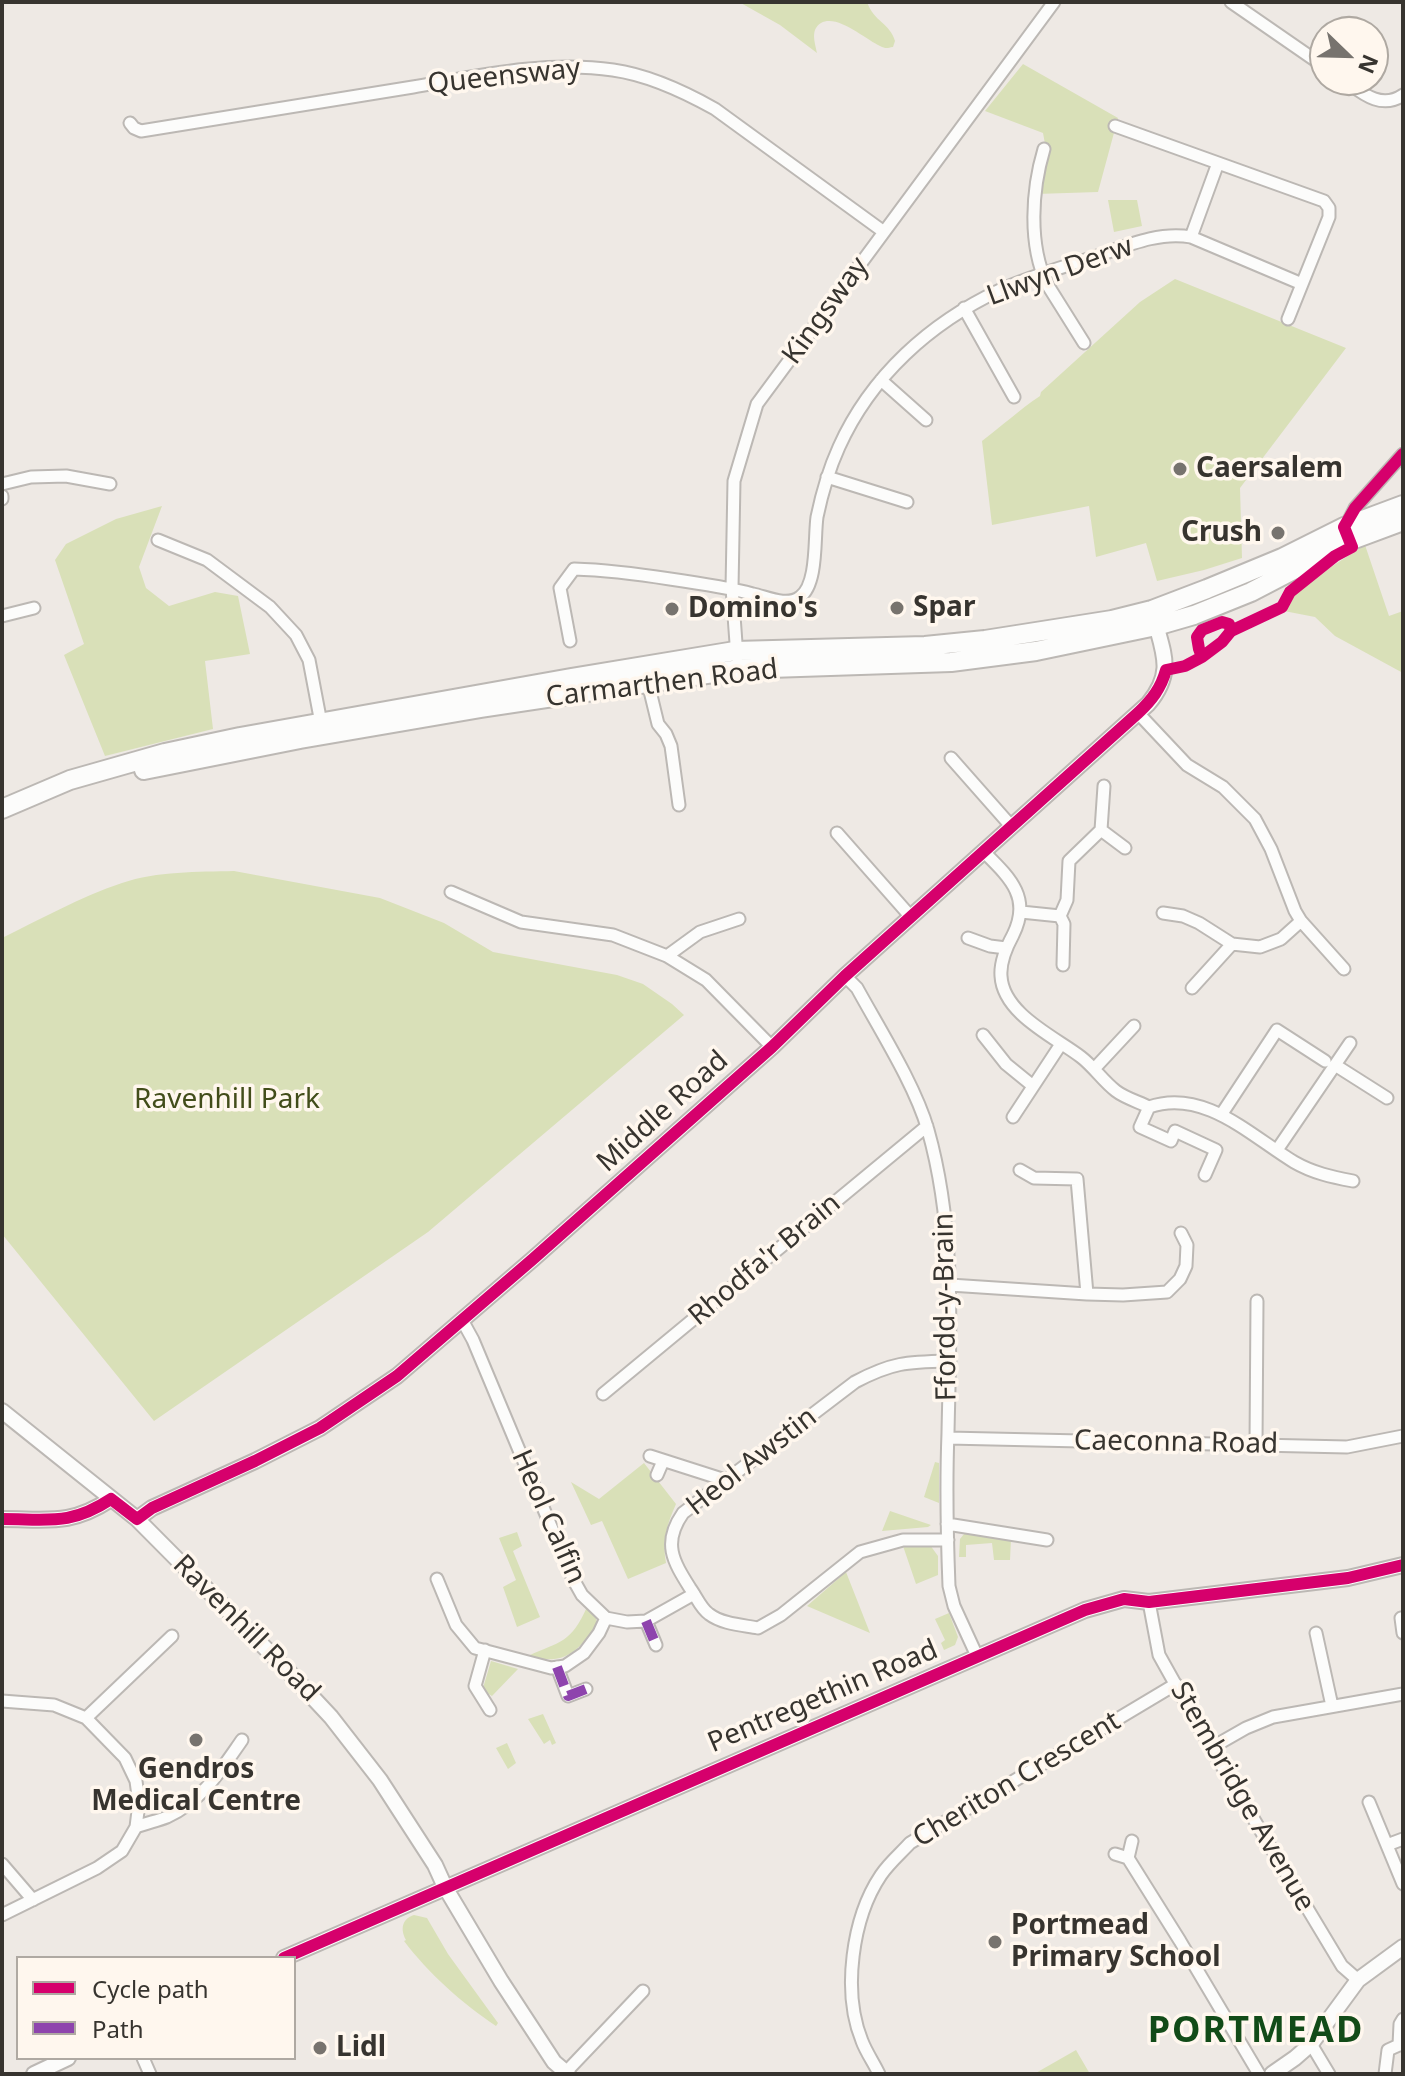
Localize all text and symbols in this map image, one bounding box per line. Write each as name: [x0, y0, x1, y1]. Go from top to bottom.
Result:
north arrow: [1309, 16, 1389, 96]
text: N: [1352, 50, 1387, 79]
street label: Queensway: [426, 52, 582, 102]
street label: Llwyn Derw: [983, 230, 1137, 314]
street label: Kingsway: [776, 251, 876, 371]
place label: Caersalem: [1196, 452, 1343, 486]
marker: Caersalem: [1171, 460, 1189, 478]
place label: Crush: [1181, 516, 1262, 550]
marker: Crush: [1269, 524, 1287, 542]
place label: Spar: [913, 591, 975, 625]
place label: Domino's: [688, 592, 818, 626]
marker: Spar: [888, 599, 906, 617]
marker: Domino's: [663, 600, 681, 618]
street label: Carmarthen Road: [544, 653, 780, 715]
street label: Middle Road: [591, 1044, 735, 1180]
park label: Ravenhill Park: [134, 1083, 320, 1117]
street label: Rhodfa'r Brain: [682, 1187, 848, 1333]
street label: Ffordd-y-Brain: [928, 1213, 964, 1401]
street label: Heol Awstin: [680, 1401, 824, 1523]
street label: Caeconna Road: [1073, 1424, 1279, 1462]
street label: Heol Calfin: [504, 1445, 592, 1589]
street label: Ravenhill Road: [166, 1549, 326, 1709]
street label: Pentregethin Road: [703, 1633, 943, 1761]
street label: Stembridge Avenue: [1163, 1676, 1321, 1918]
street label: Cheriton Crescent: [907, 1705, 1127, 1855]
marker: Gendros Medical Centre: [187, 1731, 205, 1749]
place label: Gendros Medical Centre: [91, 1753, 301, 1819]
place label: Portmead Primary School: [1011, 1909, 1221, 1975]
marker: Portmead Primary School: [986, 1933, 1004, 1951]
legend: [16, 1956, 296, 2060]
text: Cycle path: [92, 1972, 209, 2005]
district label: PORTMEAD: [1148, 2010, 1364, 2054]
text: Path: [92, 2012, 143, 2045]
place label: Lidl: [336, 2031, 386, 2065]
marker: Lidl: [311, 2039, 329, 2057]

